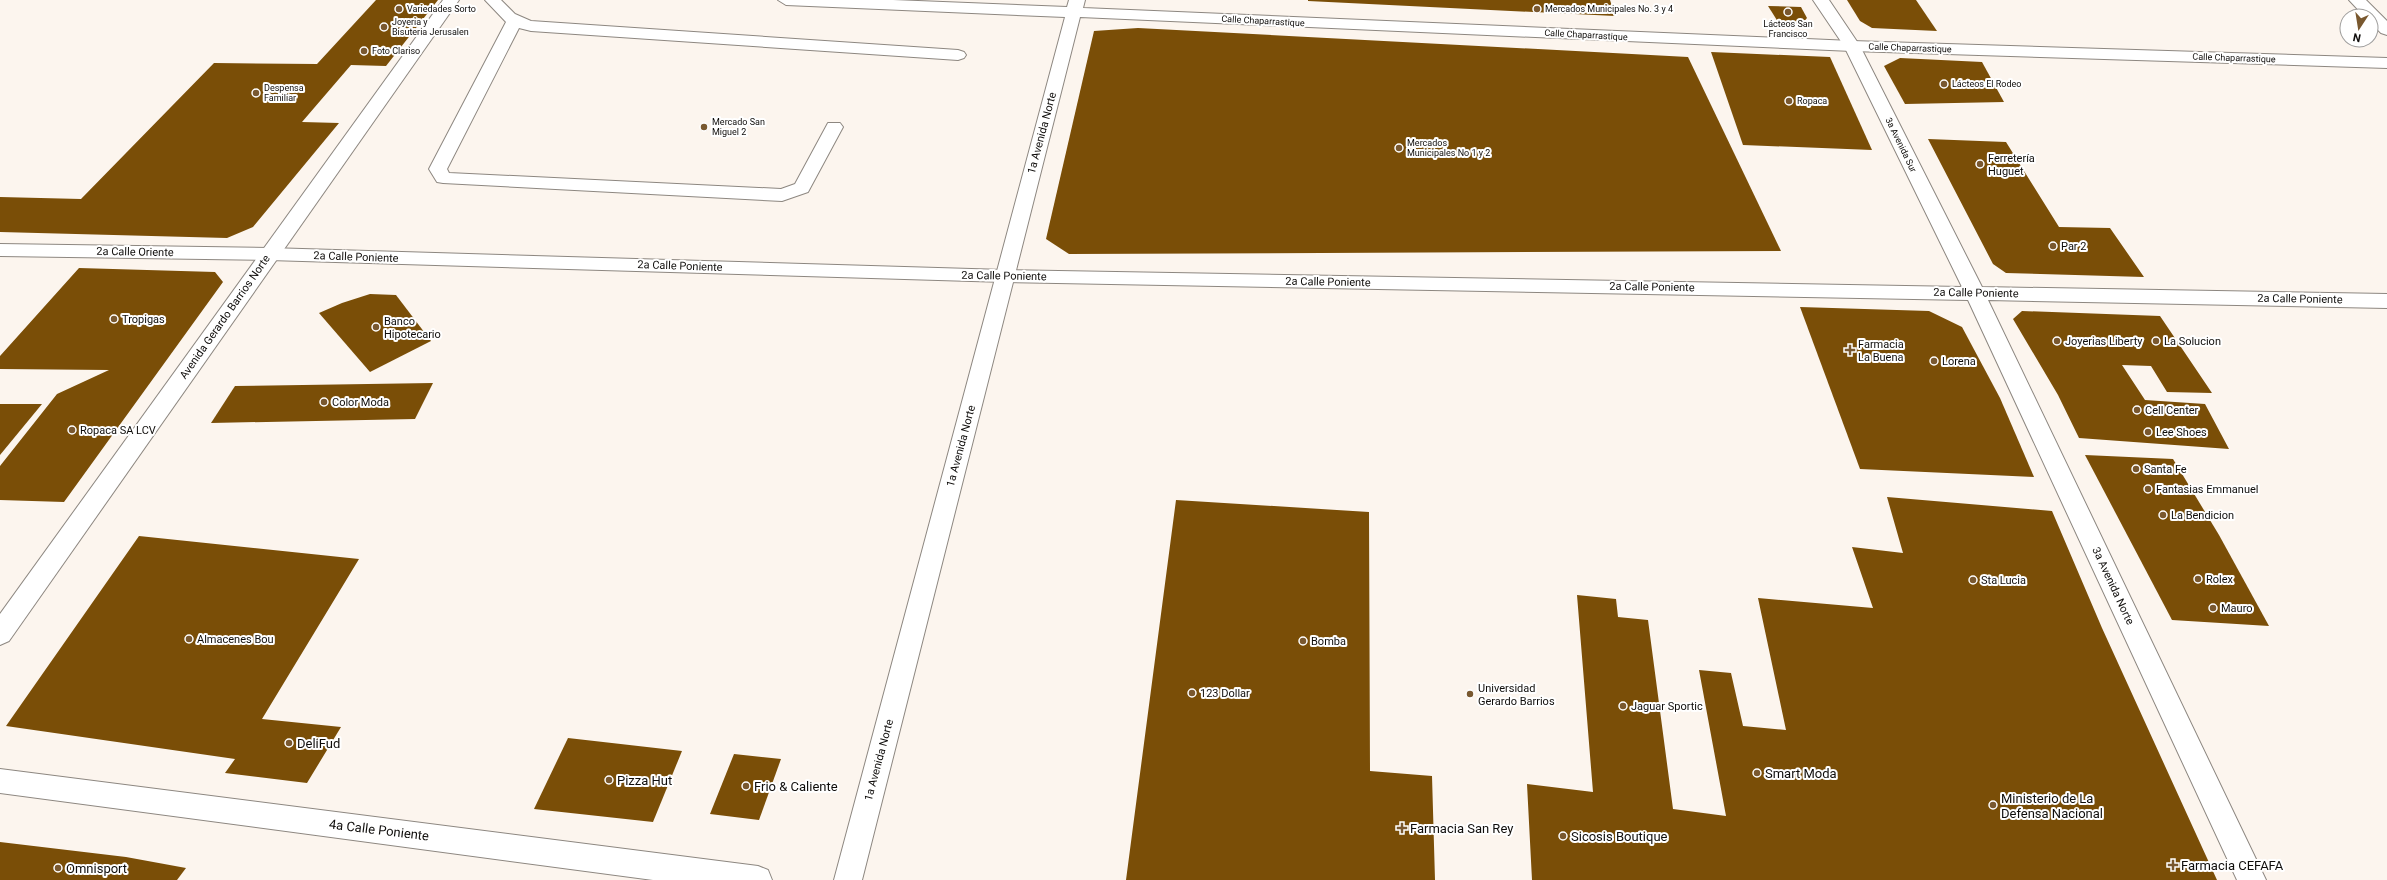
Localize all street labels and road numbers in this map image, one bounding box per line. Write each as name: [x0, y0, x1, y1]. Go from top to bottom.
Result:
street label: Calle Chaparrastique: [1221, 14, 1305, 28]
street label: Calle Chaparrastique: [1544, 28, 1628, 42]
street label: Calle Chaparrastique: [1868, 42, 1952, 54]
street label: Calle Chaparrastique: [2192, 52, 2276, 64]
street label: 1a Avenida Norte: [1025, 91, 1059, 175]
street label: 3a Avenida Sur: [1883, 116, 1919, 174]
street label: 2a Calle Oriente: [96, 245, 174, 259]
street label: 2a Calle Poniente: [313, 249, 399, 265]
street label: Avenida Gerardo Barrios Norte: [177, 252, 273, 382]
street label: 2a Calle Poniente: [637, 258, 723, 274]
street label: 2a Calle Poniente: [961, 269, 1047, 283]
street label: 2a Calle Poniente: [1285, 275, 1371, 289]
street label: 2a Calle Poniente: [1609, 280, 1695, 294]
street label: 2a Calle Poniente: [1933, 286, 2019, 300]
street label: 2a Calle Poniente: [2257, 292, 2343, 306]
street label: 1a Avenida Norte: [944, 404, 978, 488]
street label: 3a Avenida Norte: [2089, 545, 2137, 627]
street label: 1a Avenida Norte: [862, 718, 896, 802]
street label: 4a Calle Poniente: [328, 816, 430, 844]

